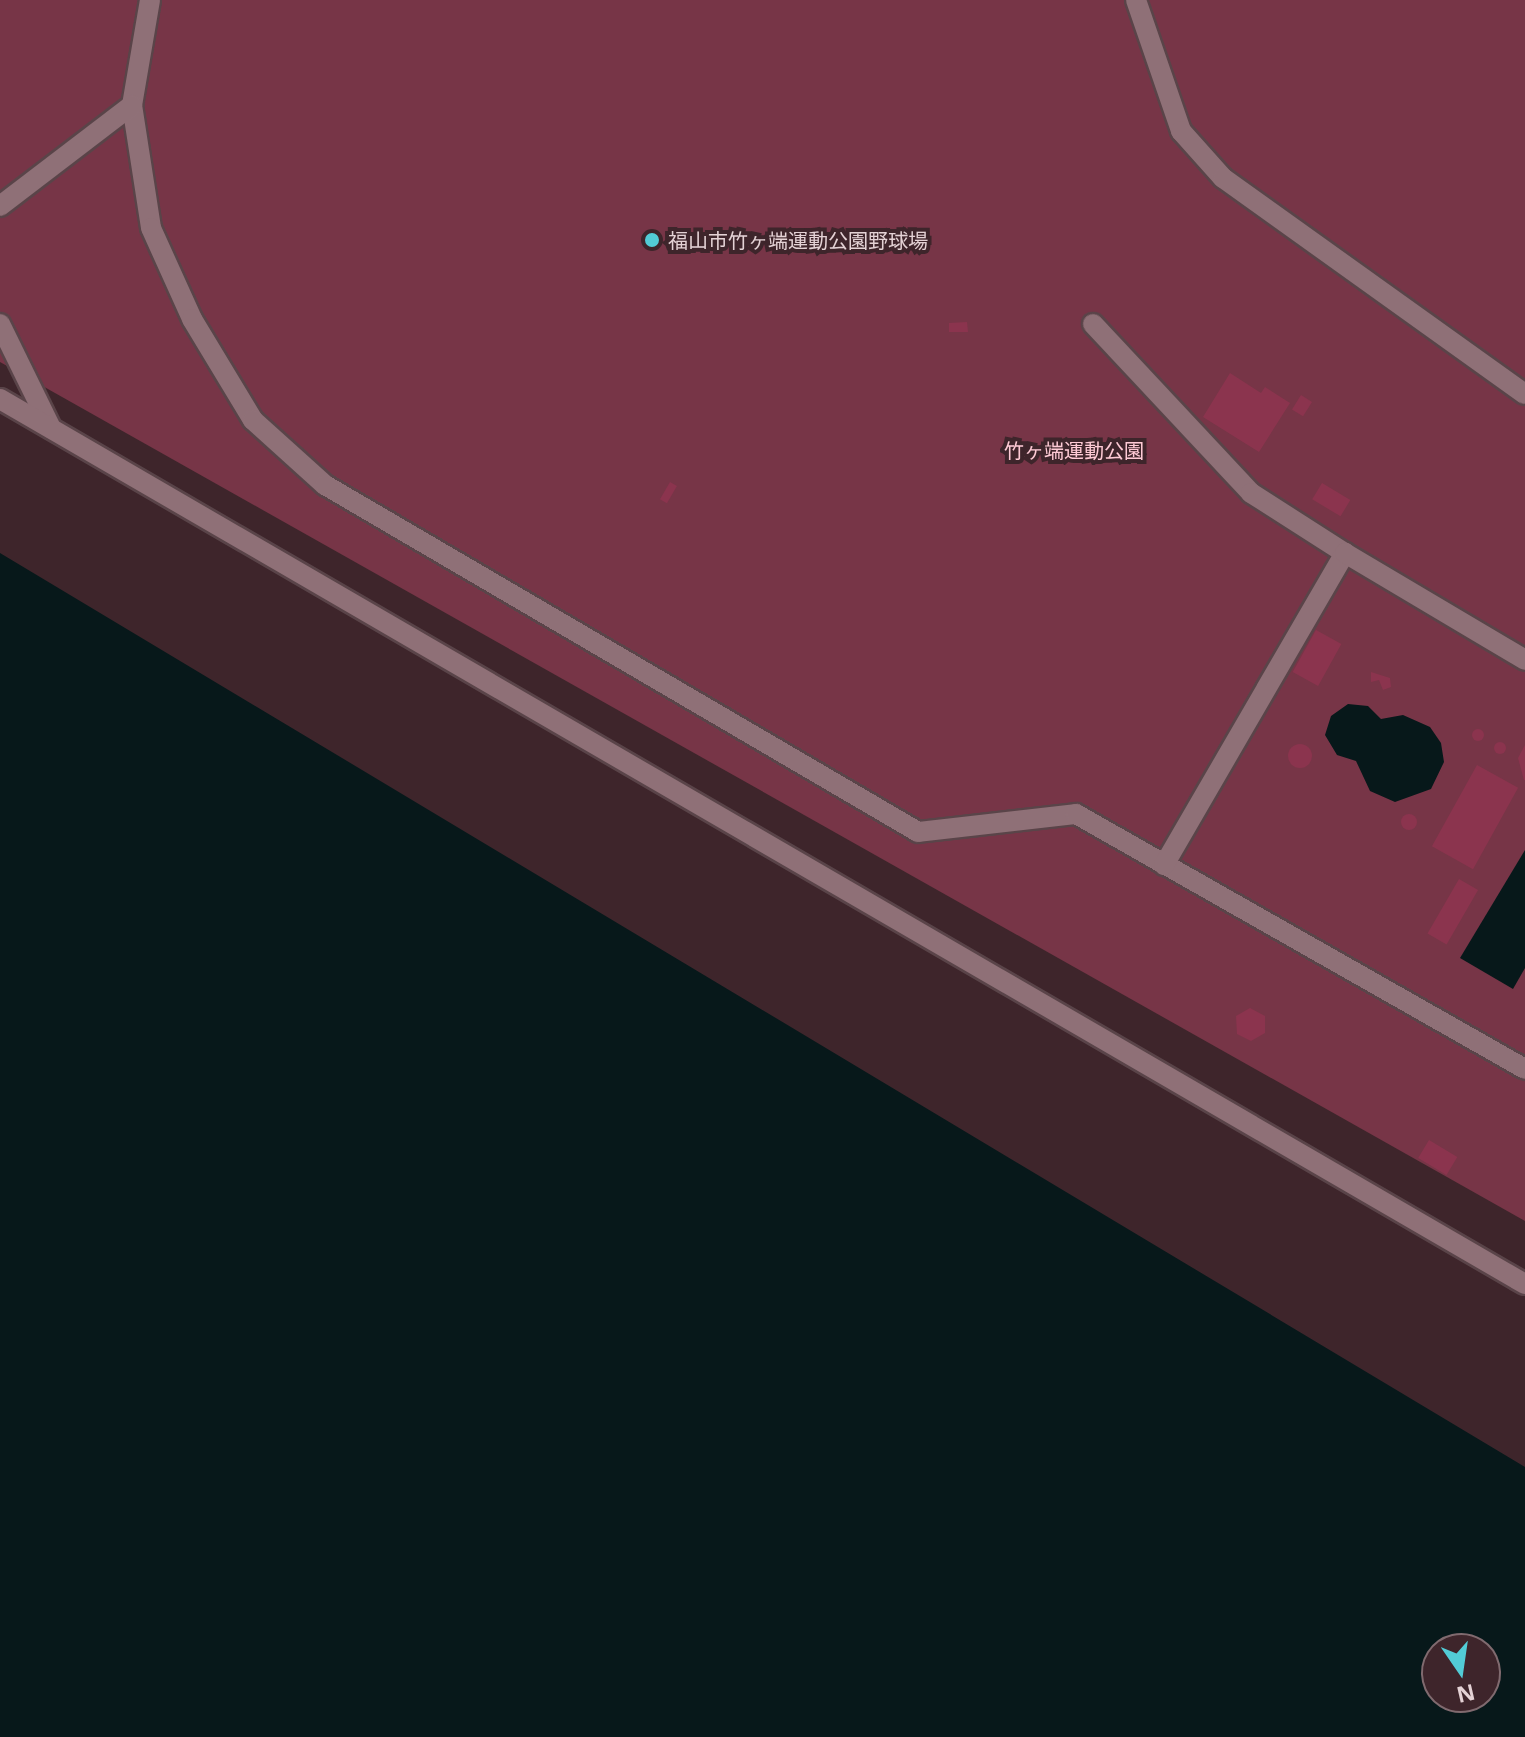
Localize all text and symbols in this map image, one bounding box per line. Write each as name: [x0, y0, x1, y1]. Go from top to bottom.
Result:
place label: 福山市竹ヶ端運動公園野球場: [668, 228, 928, 252]
marker: 福山市竹ヶ端運動公園野球場: [643, 231, 661, 249]
park label: 竹ヶ端運動公園: [1004, 438, 1144, 462]
north arrow: [1421, 1633, 1501, 1713]
text: N: [1454, 1678, 1478, 1711]

